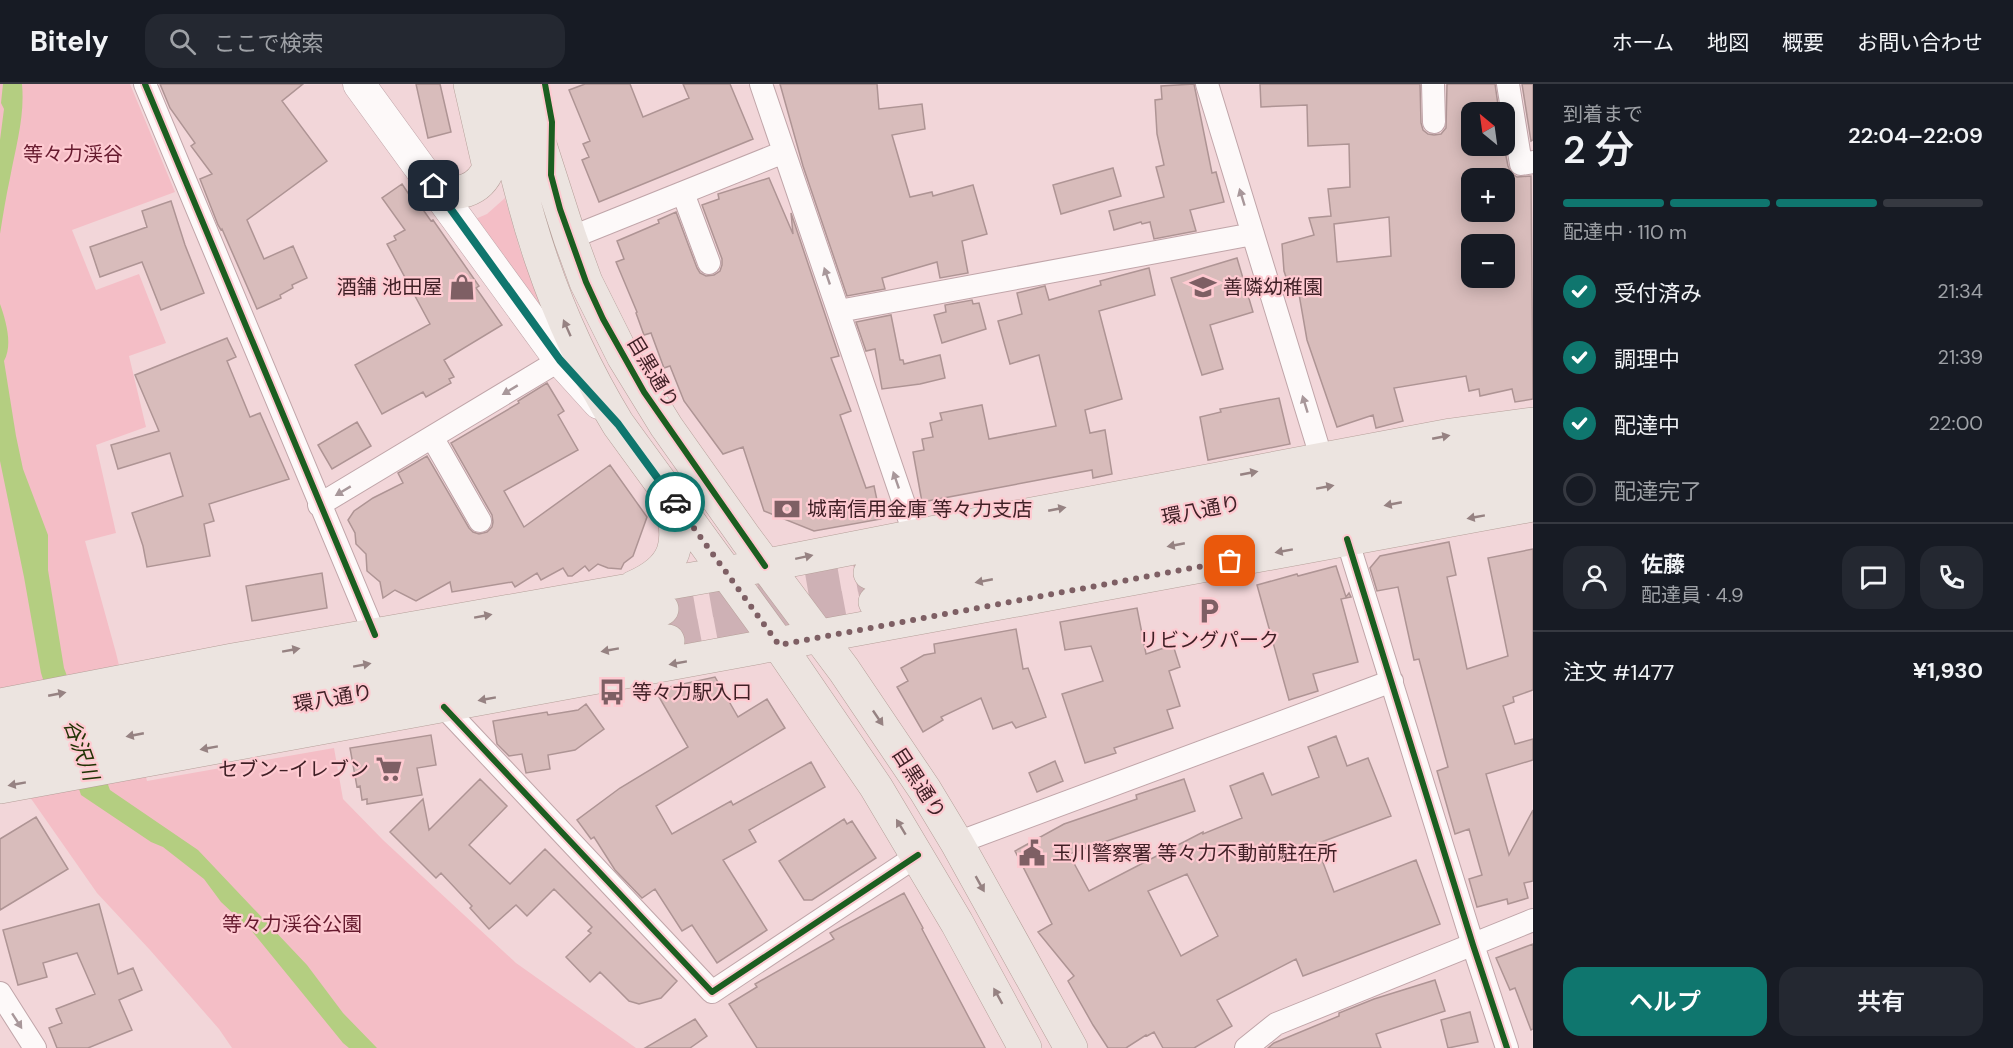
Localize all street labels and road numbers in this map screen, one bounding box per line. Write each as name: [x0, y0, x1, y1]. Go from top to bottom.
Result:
street label: 目黒通り: [621, 331, 685, 413]
street label: 環八通り: [1159, 490, 1243, 530]
street label: 環八通り: [291, 678, 375, 718]
street label: 目黒通り: [886, 742, 952, 824]

